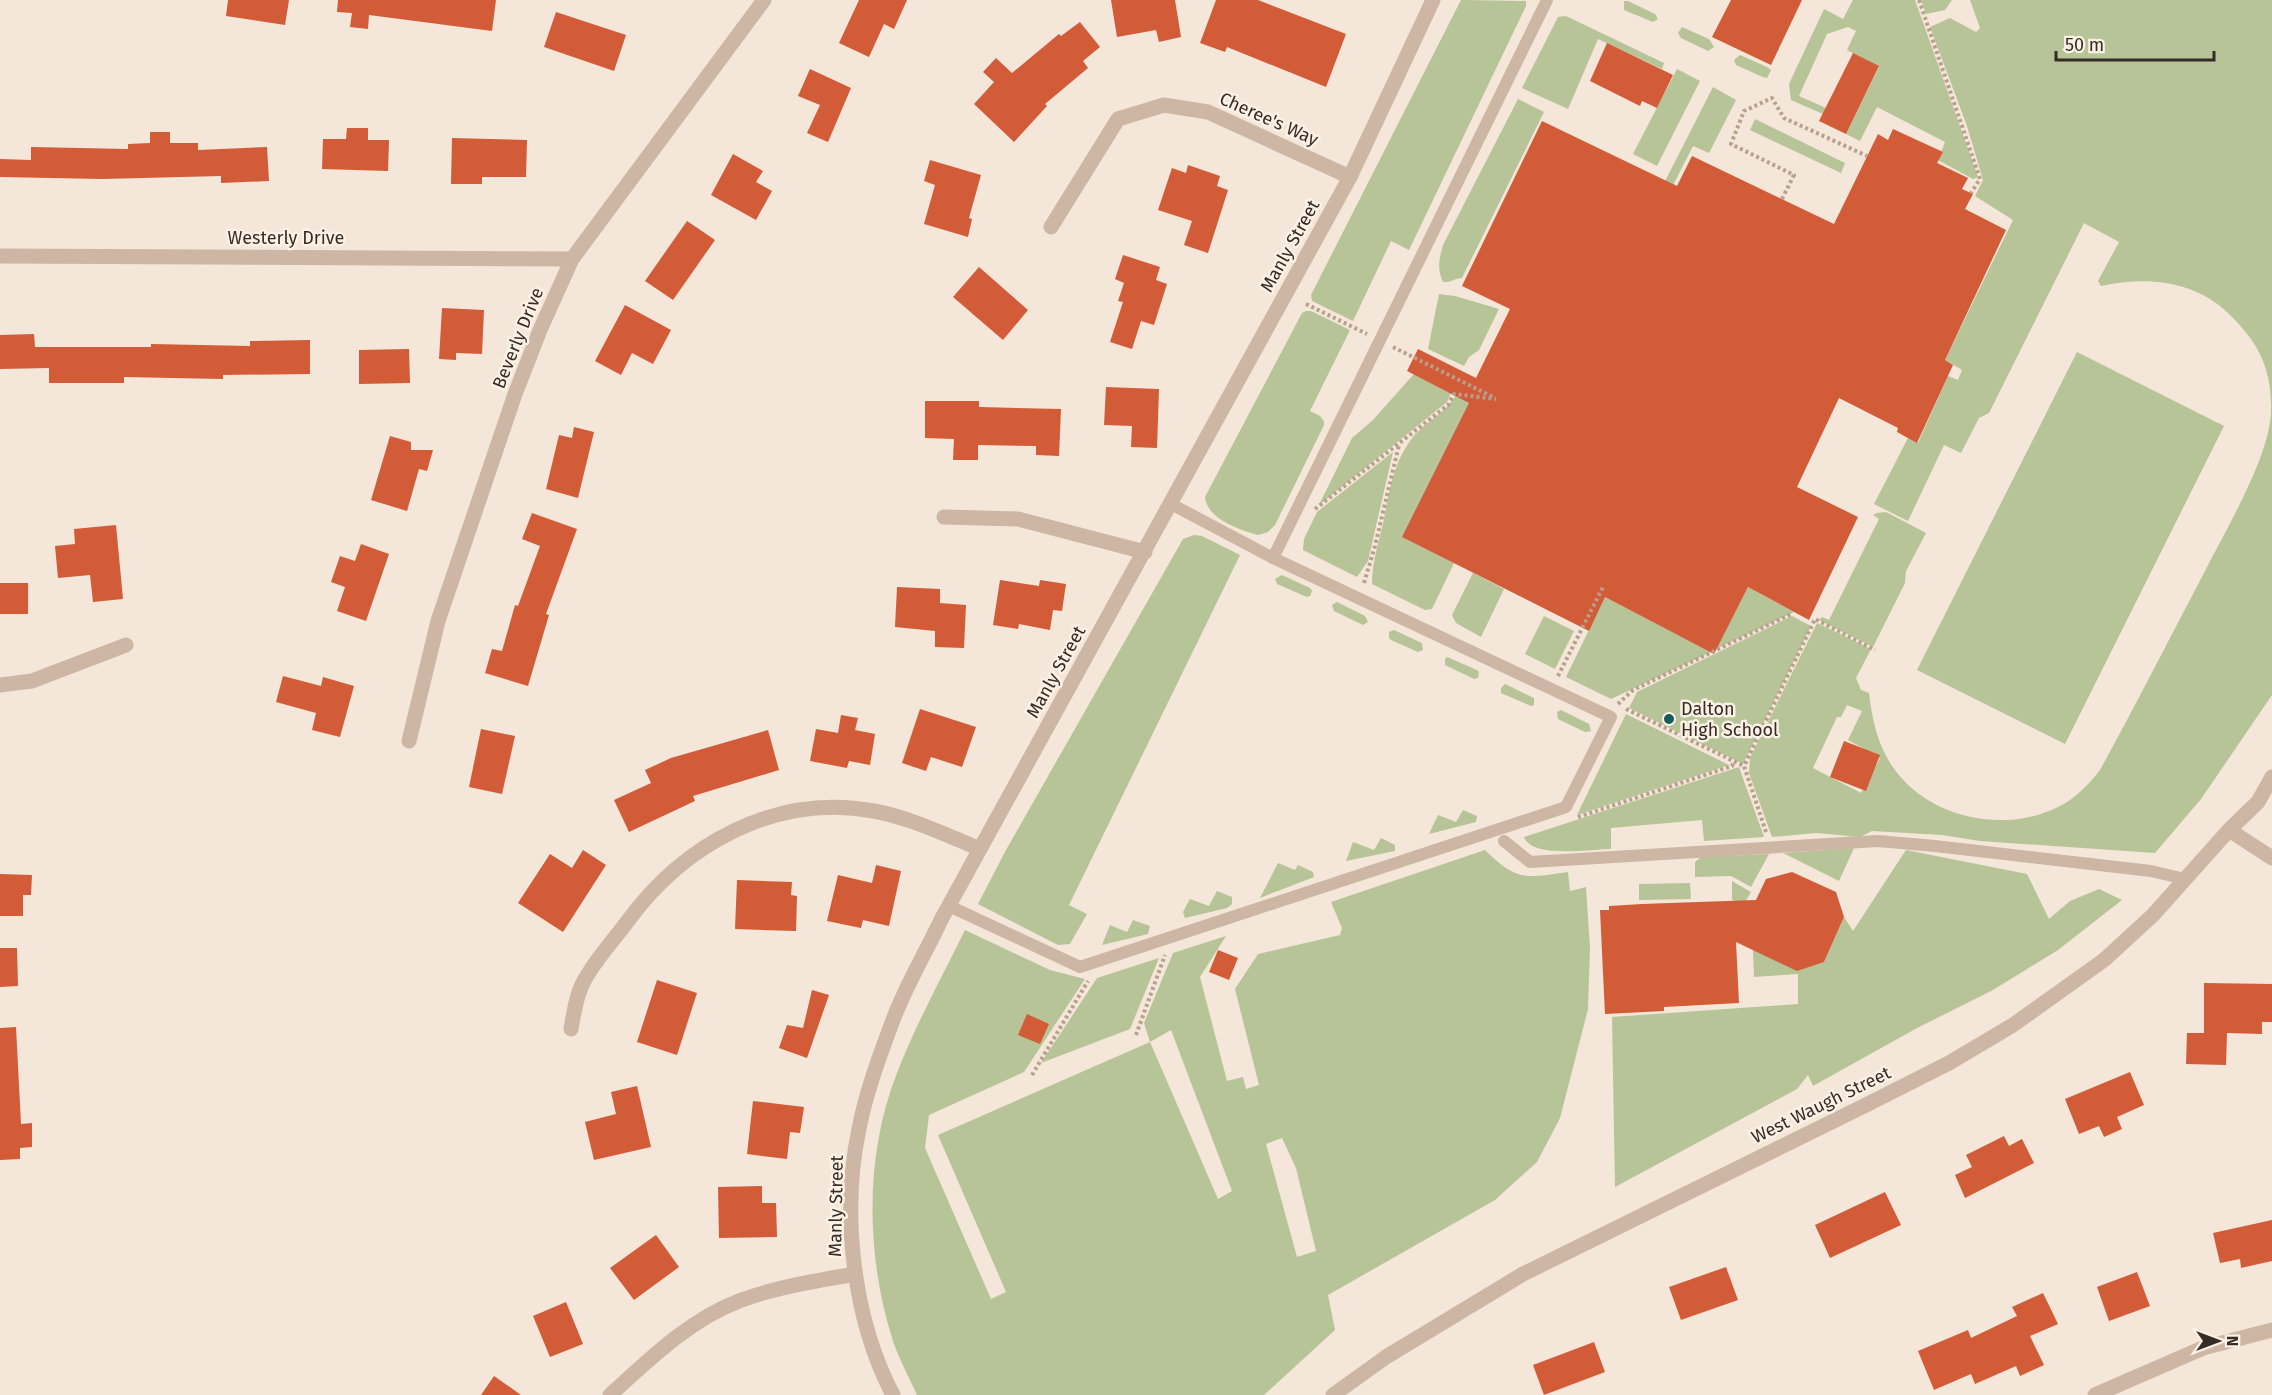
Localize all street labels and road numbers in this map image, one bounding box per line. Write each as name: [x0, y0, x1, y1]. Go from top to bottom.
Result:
street label: Cheree's Way: [1216, 87, 1322, 151]
street label: Manly Street: [1256, 196, 1325, 296]
street label: Westerly Drive: [228, 227, 344, 249]
street label: Beverly Drive: [488, 284, 548, 392]
street label: Manly Street: [1022, 622, 1091, 722]
street label: West Waugh Street: [1748, 1062, 1895, 1148]
street label: Manly Street: [824, 1154, 848, 1257]

